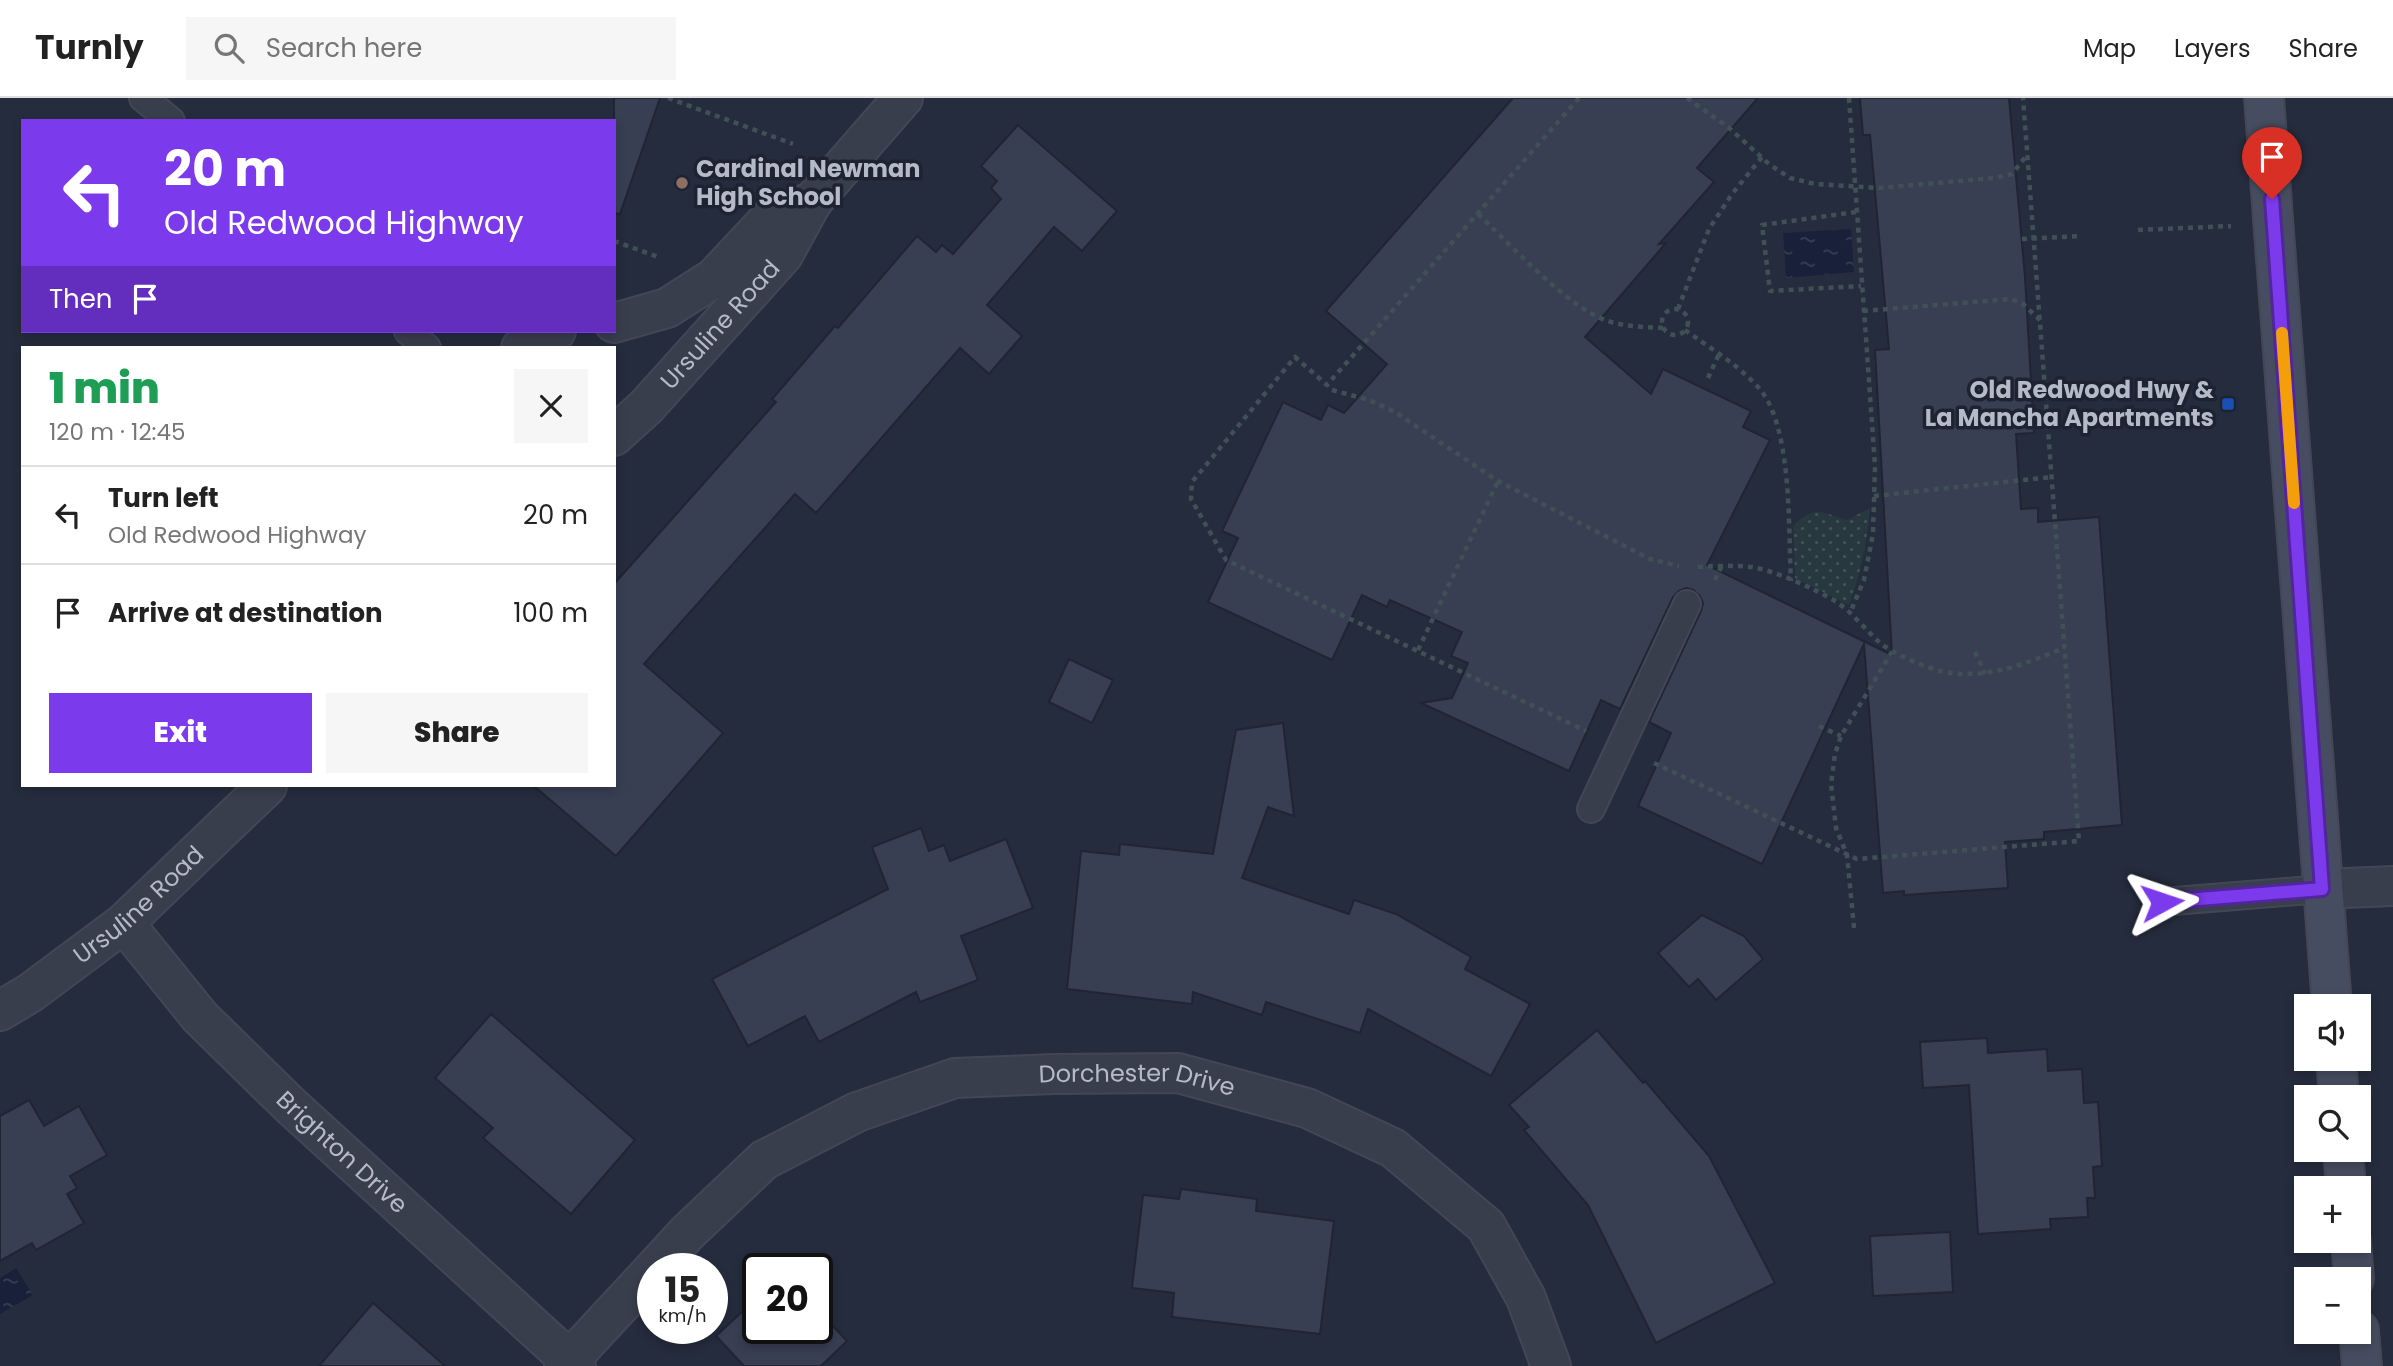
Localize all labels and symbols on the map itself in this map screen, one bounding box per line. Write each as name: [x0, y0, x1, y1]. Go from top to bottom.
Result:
pin: [2242, 127, 2302, 199]
place label: Cardinal Newman High School: [696, 152, 920, 213]
marker: Cardinal Newman High School: [674, 175, 690, 191]
street label: Ursuline Road: [653, 252, 787, 396]
place label: Old Redwood Hwy & La Mancha Apartments: [1925, 373, 2215, 434]
marker: Old Redwood Hwy & La Mancha Apartments: [2220, 396, 2236, 412]
street label: Ursuline Road: [66, 838, 211, 971]
position arrow: [2125, 865, 2199, 939]
street label: Dorchester Drive: [1038, 1056, 1239, 1104]
street label: Brighton Drive: [269, 1083, 415, 1221]
speed limit sign: 20: [742, 1253, 833, 1344]

